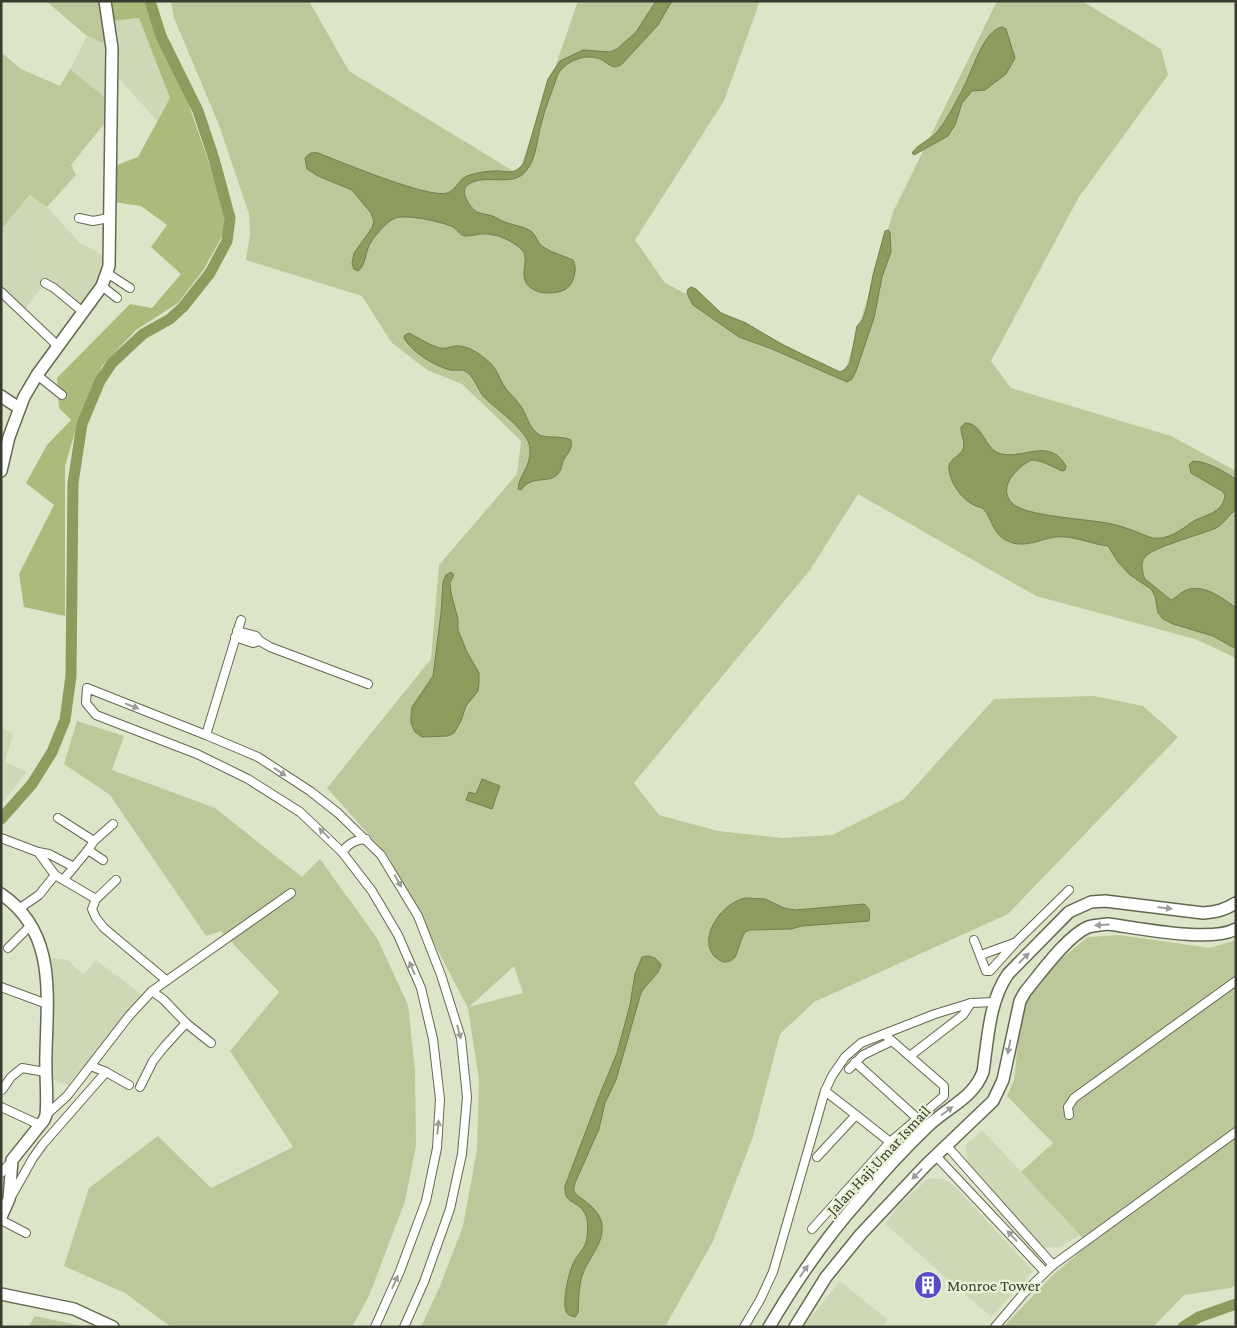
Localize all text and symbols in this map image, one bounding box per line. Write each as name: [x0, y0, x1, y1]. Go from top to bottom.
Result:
one-way arrow: [125, 702, 140, 710]
one-way arrow: [274, 767, 287, 777]
one-way arrow: [318, 828, 330, 840]
one-way arrow: [394, 874, 402, 889]
one-way arrow: [1157, 904, 1173, 912]
one-way arrow: [1093, 922, 1109, 930]
one-way arrow: [1018, 952, 1030, 964]
one-way arrow: [408, 961, 416, 975]
one-way arrow: [455, 1024, 463, 1039]
one-way arrow: [1005, 1039, 1013, 1055]
street label: Jalan Haji Umar Ismail: [822, 1102, 934, 1221]
one-way arrow: [940, 1106, 954, 1116]
one-way arrow: [435, 1118, 443, 1134]
one-way arrow: [911, 1168, 923, 1180]
one-way arrow: [1006, 1231, 1018, 1243]
one-way arrow: [799, 1264, 809, 1278]
building icon: Monroe Tower: [913, 1270, 943, 1300]
one-way arrow: [391, 1275, 399, 1289]
place label: Monroe Tower: [947, 1277, 1041, 1294]

